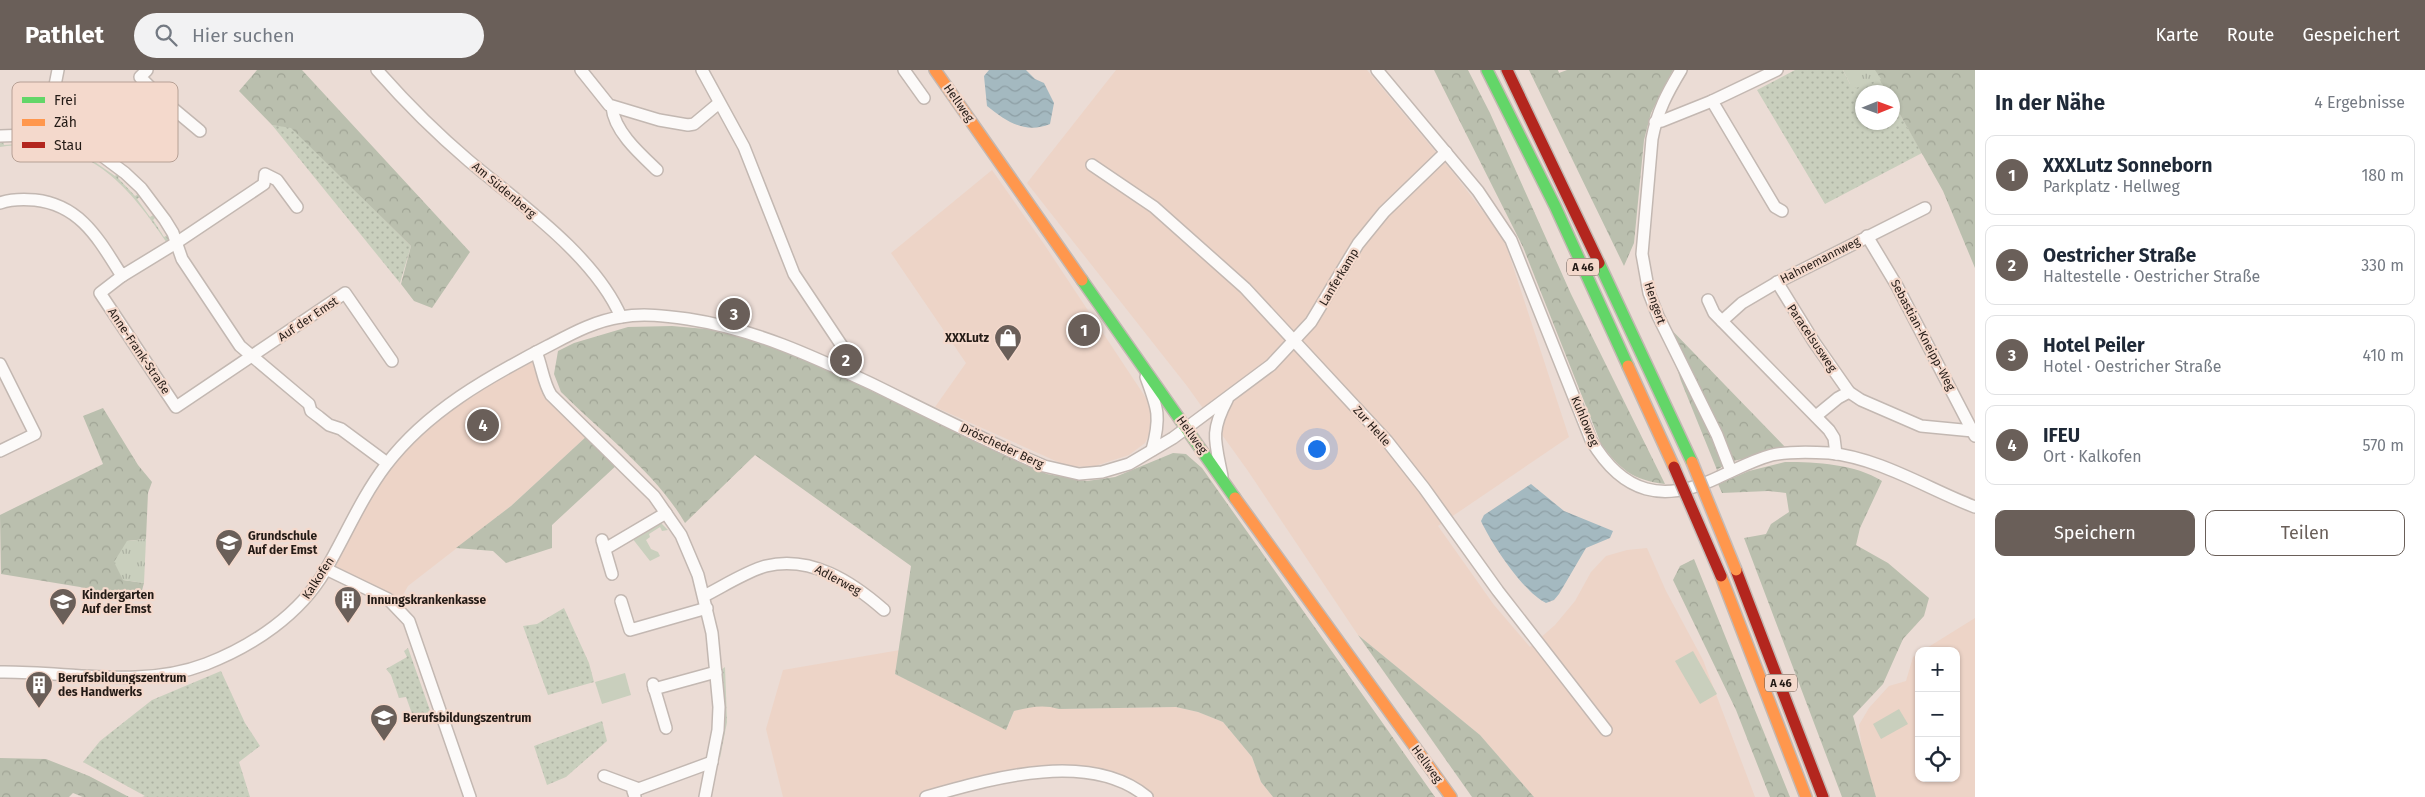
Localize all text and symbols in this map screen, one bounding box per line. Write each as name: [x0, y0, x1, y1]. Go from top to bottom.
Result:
search box: [134, 13, 484, 58]
text: Pathlet: [25, 21, 104, 49]
icon: search: [152, 21, 180, 49]
text: Hier suchen: [192, 24, 295, 47]
text: Karte: [2156, 24, 2199, 46]
text: Route: [2227, 24, 2274, 46]
text: Gespeichert: [2302, 24, 2400, 46]
street label: Hellweg: [941, 81, 978, 125]
legend: [12, 82, 178, 162]
north arrow: [1855, 85, 1900, 130]
text: In der Nähe: [1995, 90, 2105, 116]
text: Frei: [54, 92, 77, 109]
text: 4 Ergebnisse: [2314, 93, 2405, 112]
text: Zäh: [54, 114, 77, 131]
text: Stau: [54, 137, 82, 154]
text: XXXLutz Sonneborn: [2043, 154, 2212, 177]
street label: Am Südenberg: [469, 159, 539, 221]
text: 1: [2008, 166, 2016, 185]
text: 180 m: [2361, 166, 2404, 185]
text: Parkplatz · Hellweg: [2043, 177, 2180, 196]
street label: Hahnemannweg: [1778, 234, 1863, 286]
text: Oestricher Straße: [2043, 244, 2196, 267]
street label: Lanferkamp: [1316, 246, 1362, 308]
text: 2: [2008, 256, 2016, 275]
text: 330 m: [2361, 256, 2404, 275]
road number: A 46: [1567, 258, 1599, 276]
text: Haltestelle · Oestricher Straße: [2043, 267, 2260, 286]
street label: Sebastian-Kneipp-Weg: [1888, 277, 1959, 394]
street label: Hengert: [1641, 280, 1669, 326]
street label: Auf der Emst: [275, 294, 341, 344]
pin: 3: [718, 295, 750, 333]
street label: Paracelsusweg: [1784, 301, 1840, 375]
street label: Anne-Frank-Straße: [105, 305, 173, 397]
pin: 1: [1068, 311, 1100, 349]
shop icon: XXXLutz: [993, 323, 1023, 362]
place label: XXXLutz: [944, 331, 989, 345]
text: Hotel Peiler: [2043, 334, 2145, 357]
pin: 2: [830, 341, 862, 379]
text: 3: [2008, 346, 2016, 365]
text: 410 m: [2363, 346, 2404, 365]
text: Hotel · Oestricher Straße: [2043, 357, 2221, 376]
street label: Kuhloweg: [1568, 394, 1602, 449]
street label: Zur Helle: [1350, 403, 1394, 449]
pin: 4: [467, 406, 499, 444]
street label: Hellweg: [1174, 413, 1211, 457]
street label: Dröscheder Berg: [958, 421, 1046, 472]
text: IFEU: [2043, 424, 2080, 447]
your location: [1304, 436, 1330, 462]
text: 4: [2007, 436, 2017, 455]
text: 570 m: [2363, 436, 2404, 455]
text: Ort · Kalkofen: [2043, 447, 2142, 466]
button: Speichern: [1995, 510, 2195, 556]
button: Teilen: [2205, 510, 2405, 556]
school or university icon: Grundschule Auf der Emst: [214, 528, 244, 567]
place label: Grundschule Auf der Emst: [247, 529, 318, 557]
street label: Kalkofen: [299, 554, 337, 602]
street label: Adlerweg: [813, 562, 864, 598]
building icon: Innungskrankenkasse: [333, 585, 363, 624]
school or university icon: Kindergarten Auf der Emst: [48, 587, 78, 626]
place label: Kindergarten Auf der Emst: [81, 588, 154, 616]
place label: Innungskrankenkasse: [367, 593, 486, 607]
map controls: [1915, 647, 1960, 782]
button: +: [1915, 647, 1960, 692]
building icon: Berufsbildungszentrum des Handwerks: [24, 670, 54, 709]
place label: Berufsbildungszentrum des Handwerks: [58, 671, 186, 699]
road number: A 46: [1765, 674, 1797, 692]
button: −: [1915, 692, 1960, 737]
school or university icon: Berufsbildungszentrum: [369, 703, 399, 742]
place label: Berufsbildungszentrum: [403, 711, 531, 725]
button: locate: [1915, 737, 1960, 782]
street label: Hellweg: [1409, 742, 1446, 786]

